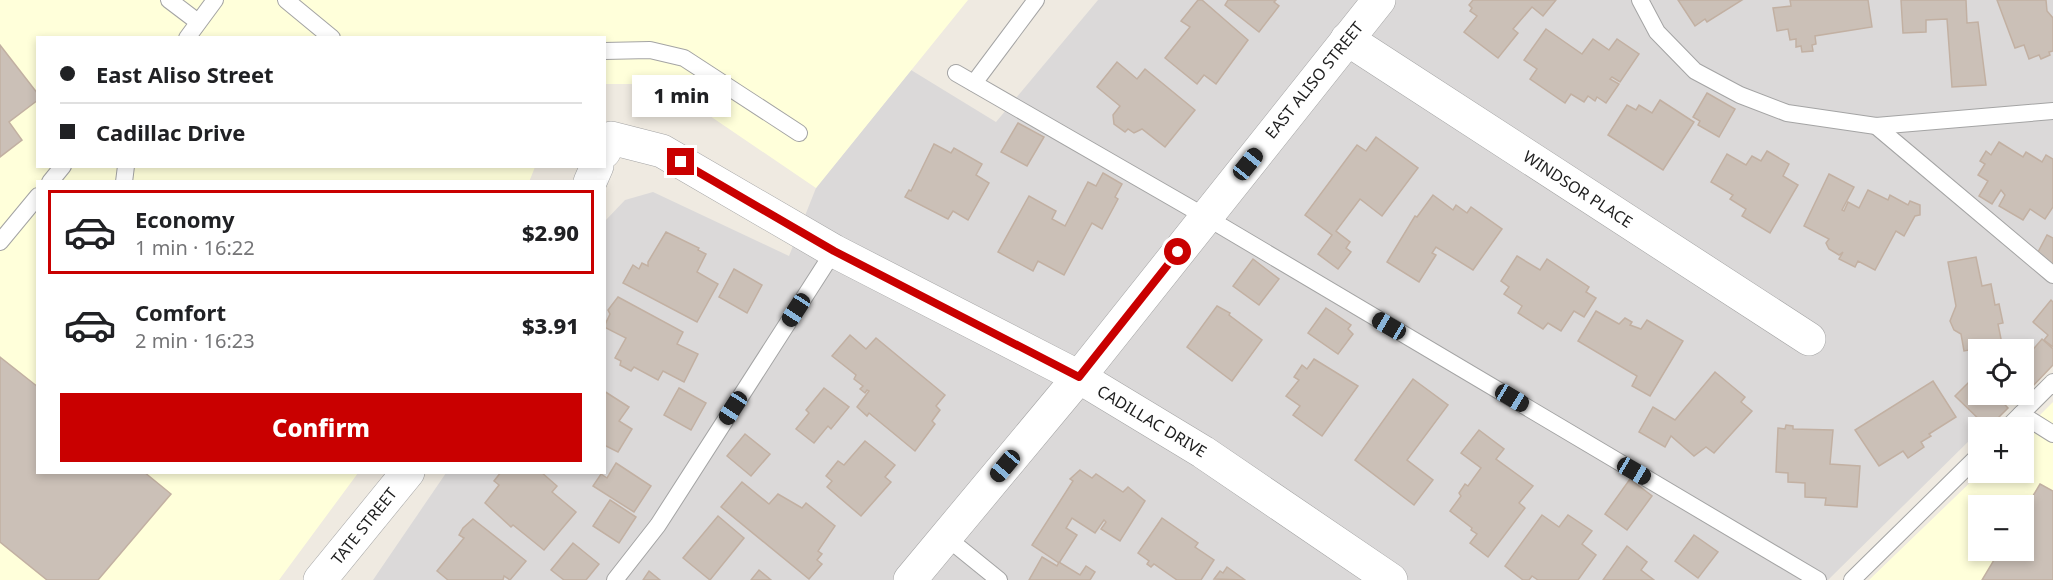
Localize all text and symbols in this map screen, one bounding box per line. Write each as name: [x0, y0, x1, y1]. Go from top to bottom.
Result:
street label: EAST ALISO STREET: [1260, 17, 1368, 143]
text: East Aliso Street: [96, 59, 274, 89]
callout: 1 min: [632, 75, 730, 117]
text: 1 min: [654, 82, 709, 109]
text: Cadillac Drive: [96, 117, 245, 147]
car: [1230, 144, 1266, 184]
street label: WINDSOR PLACE: [1519, 145, 1637, 233]
route end: [667, 148, 694, 175]
text: Economy: [135, 204, 234, 234]
icon: car: [63, 205, 117, 259]
text: $2.90: [522, 217, 579, 247]
text: 1 min · 16:22: [135, 234, 255, 261]
route start: [1164, 238, 1191, 265]
car: [779, 290, 813, 330]
text: Comfort: [135, 297, 226, 327]
icon: car: [63, 298, 117, 352]
car: [1369, 309, 1409, 343]
text: $3.91: [522, 310, 579, 340]
text: 2 min · 16:23: [135, 327, 255, 354]
map controls: [1968, 339, 2034, 561]
button: locate: [1968, 339, 2034, 405]
street label: CADILLAC DRIVE: [1093, 380, 1211, 462]
car: [1492, 381, 1532, 415]
car: [716, 388, 750, 428]
button: Confirm: [60, 393, 582, 462]
button: +: [1968, 417, 2034, 483]
car: [987, 446, 1023, 486]
car: [1614, 454, 1654, 488]
street label: TATE STREET: [326, 483, 402, 569]
button: −: [1968, 495, 2034, 561]

